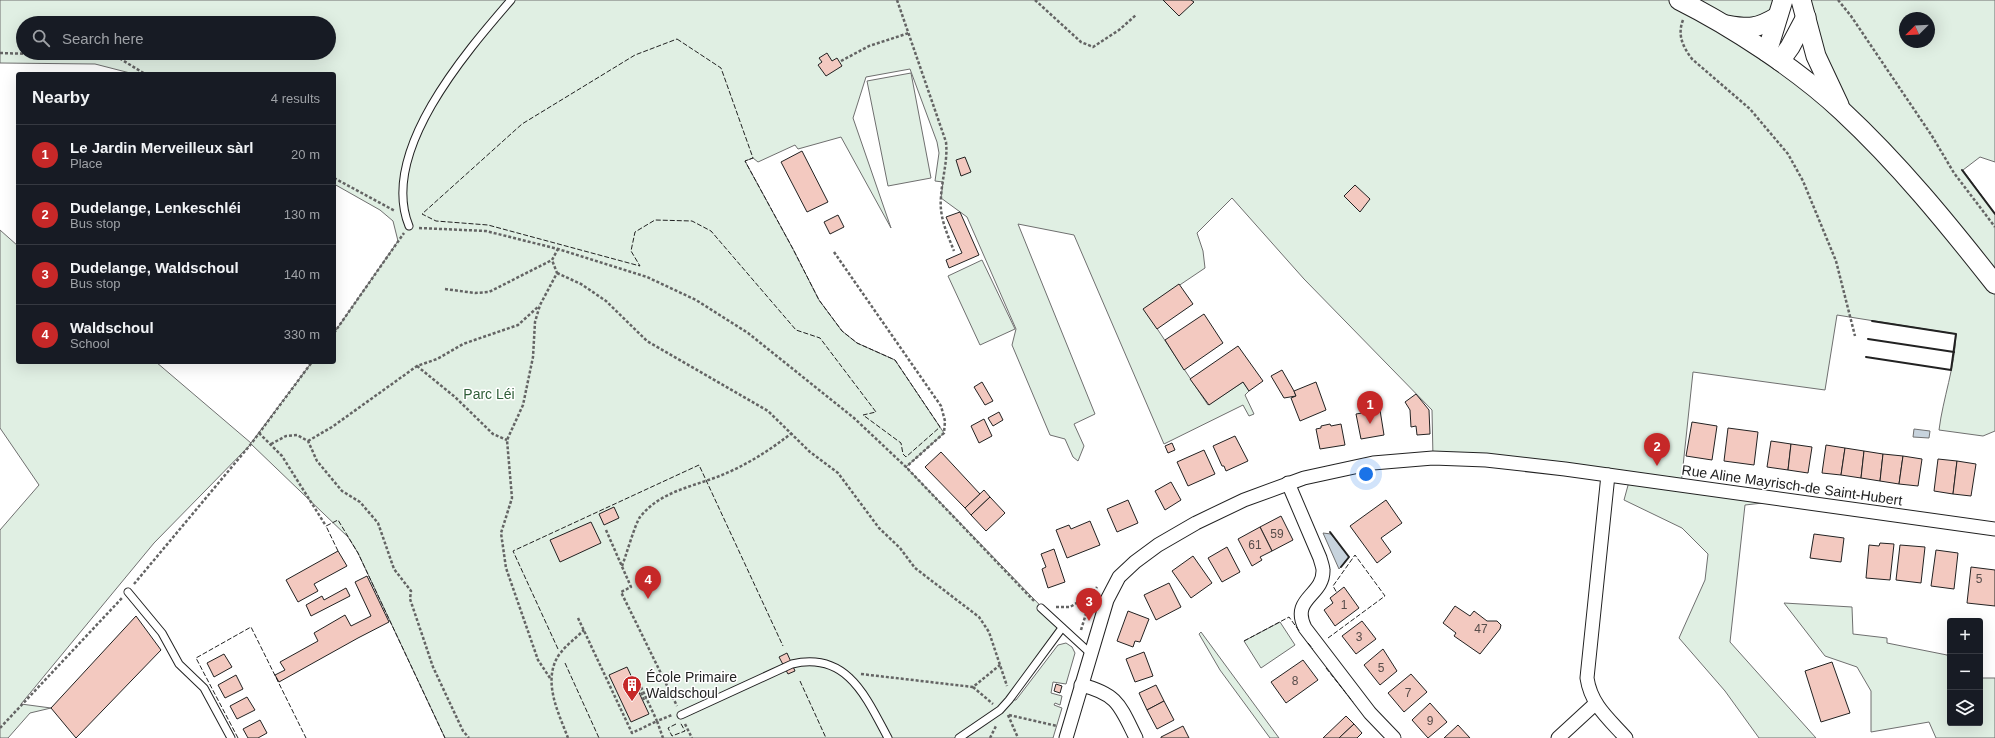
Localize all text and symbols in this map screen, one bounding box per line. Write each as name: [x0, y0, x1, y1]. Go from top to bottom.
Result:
north arrow: [1899, 12, 1935, 48]
search box: [16, 16, 336, 60]
icon: search: [30, 27, 52, 49]
text: Search here: [62, 30, 144, 47]
text: Nearby: [32, 88, 90, 107]
text: 4 results: [271, 91, 320, 106]
text: Le Jardin Merveilleux sàrl: [70, 139, 253, 156]
text: 1: [41, 147, 49, 162]
text: 20 m: [291, 147, 320, 162]
text: Place: [70, 156, 103, 171]
text: Dudelange, Lenkeschléi: [70, 199, 241, 216]
text: 2: [41, 207, 49, 222]
text: 130 m: [284, 207, 320, 222]
text: Bus stop: [70, 216, 121, 231]
text: Dudelange, Waldschoul: [70, 259, 239, 276]
text: 3: [41, 267, 49, 282]
text: 140 m: [284, 267, 320, 282]
text: Bus stop: [70, 276, 121, 291]
text: Waldschoul: [70, 319, 154, 336]
text: 4: [41, 327, 49, 342]
text: 330 m: [284, 327, 320, 342]
text: School: [70, 336, 110, 351]
park label: Parc Léi: [463, 386, 515, 402]
pin: 1: [1357, 391, 1383, 424]
pin: 2: [1644, 433, 1670, 466]
street label: Rue Aline Mayrisch-de Saint-Hubert: [1681, 462, 1903, 508]
your location: [1356, 464, 1376, 484]
house number: 59: [1270, 527, 1284, 541]
house number: 61: [1248, 538, 1262, 552]
pin: 4: [635, 566, 661, 599]
house number: 5: [1976, 572, 1983, 586]
pin: 3: [1076, 588, 1102, 621]
house number: 1: [1341, 598, 1348, 612]
map controls: [1947, 618, 1983, 726]
button: +: [1947, 618, 1983, 654]
house number: 47: [1474, 622, 1488, 636]
house number: 3: [1356, 630, 1363, 644]
button: −: [1947, 654, 1983, 690]
house number: 5: [1378, 661, 1385, 675]
place label: École Primaire Waldschoul: [646, 669, 737, 701]
building icon: École Primaire Waldschoul: [621, 674, 643, 702]
house number: 8: [1292, 674, 1299, 688]
house number: 7: [1405, 686, 1412, 700]
button: layers: [1947, 690, 1983, 726]
house number: 9: [1427, 714, 1434, 728]

